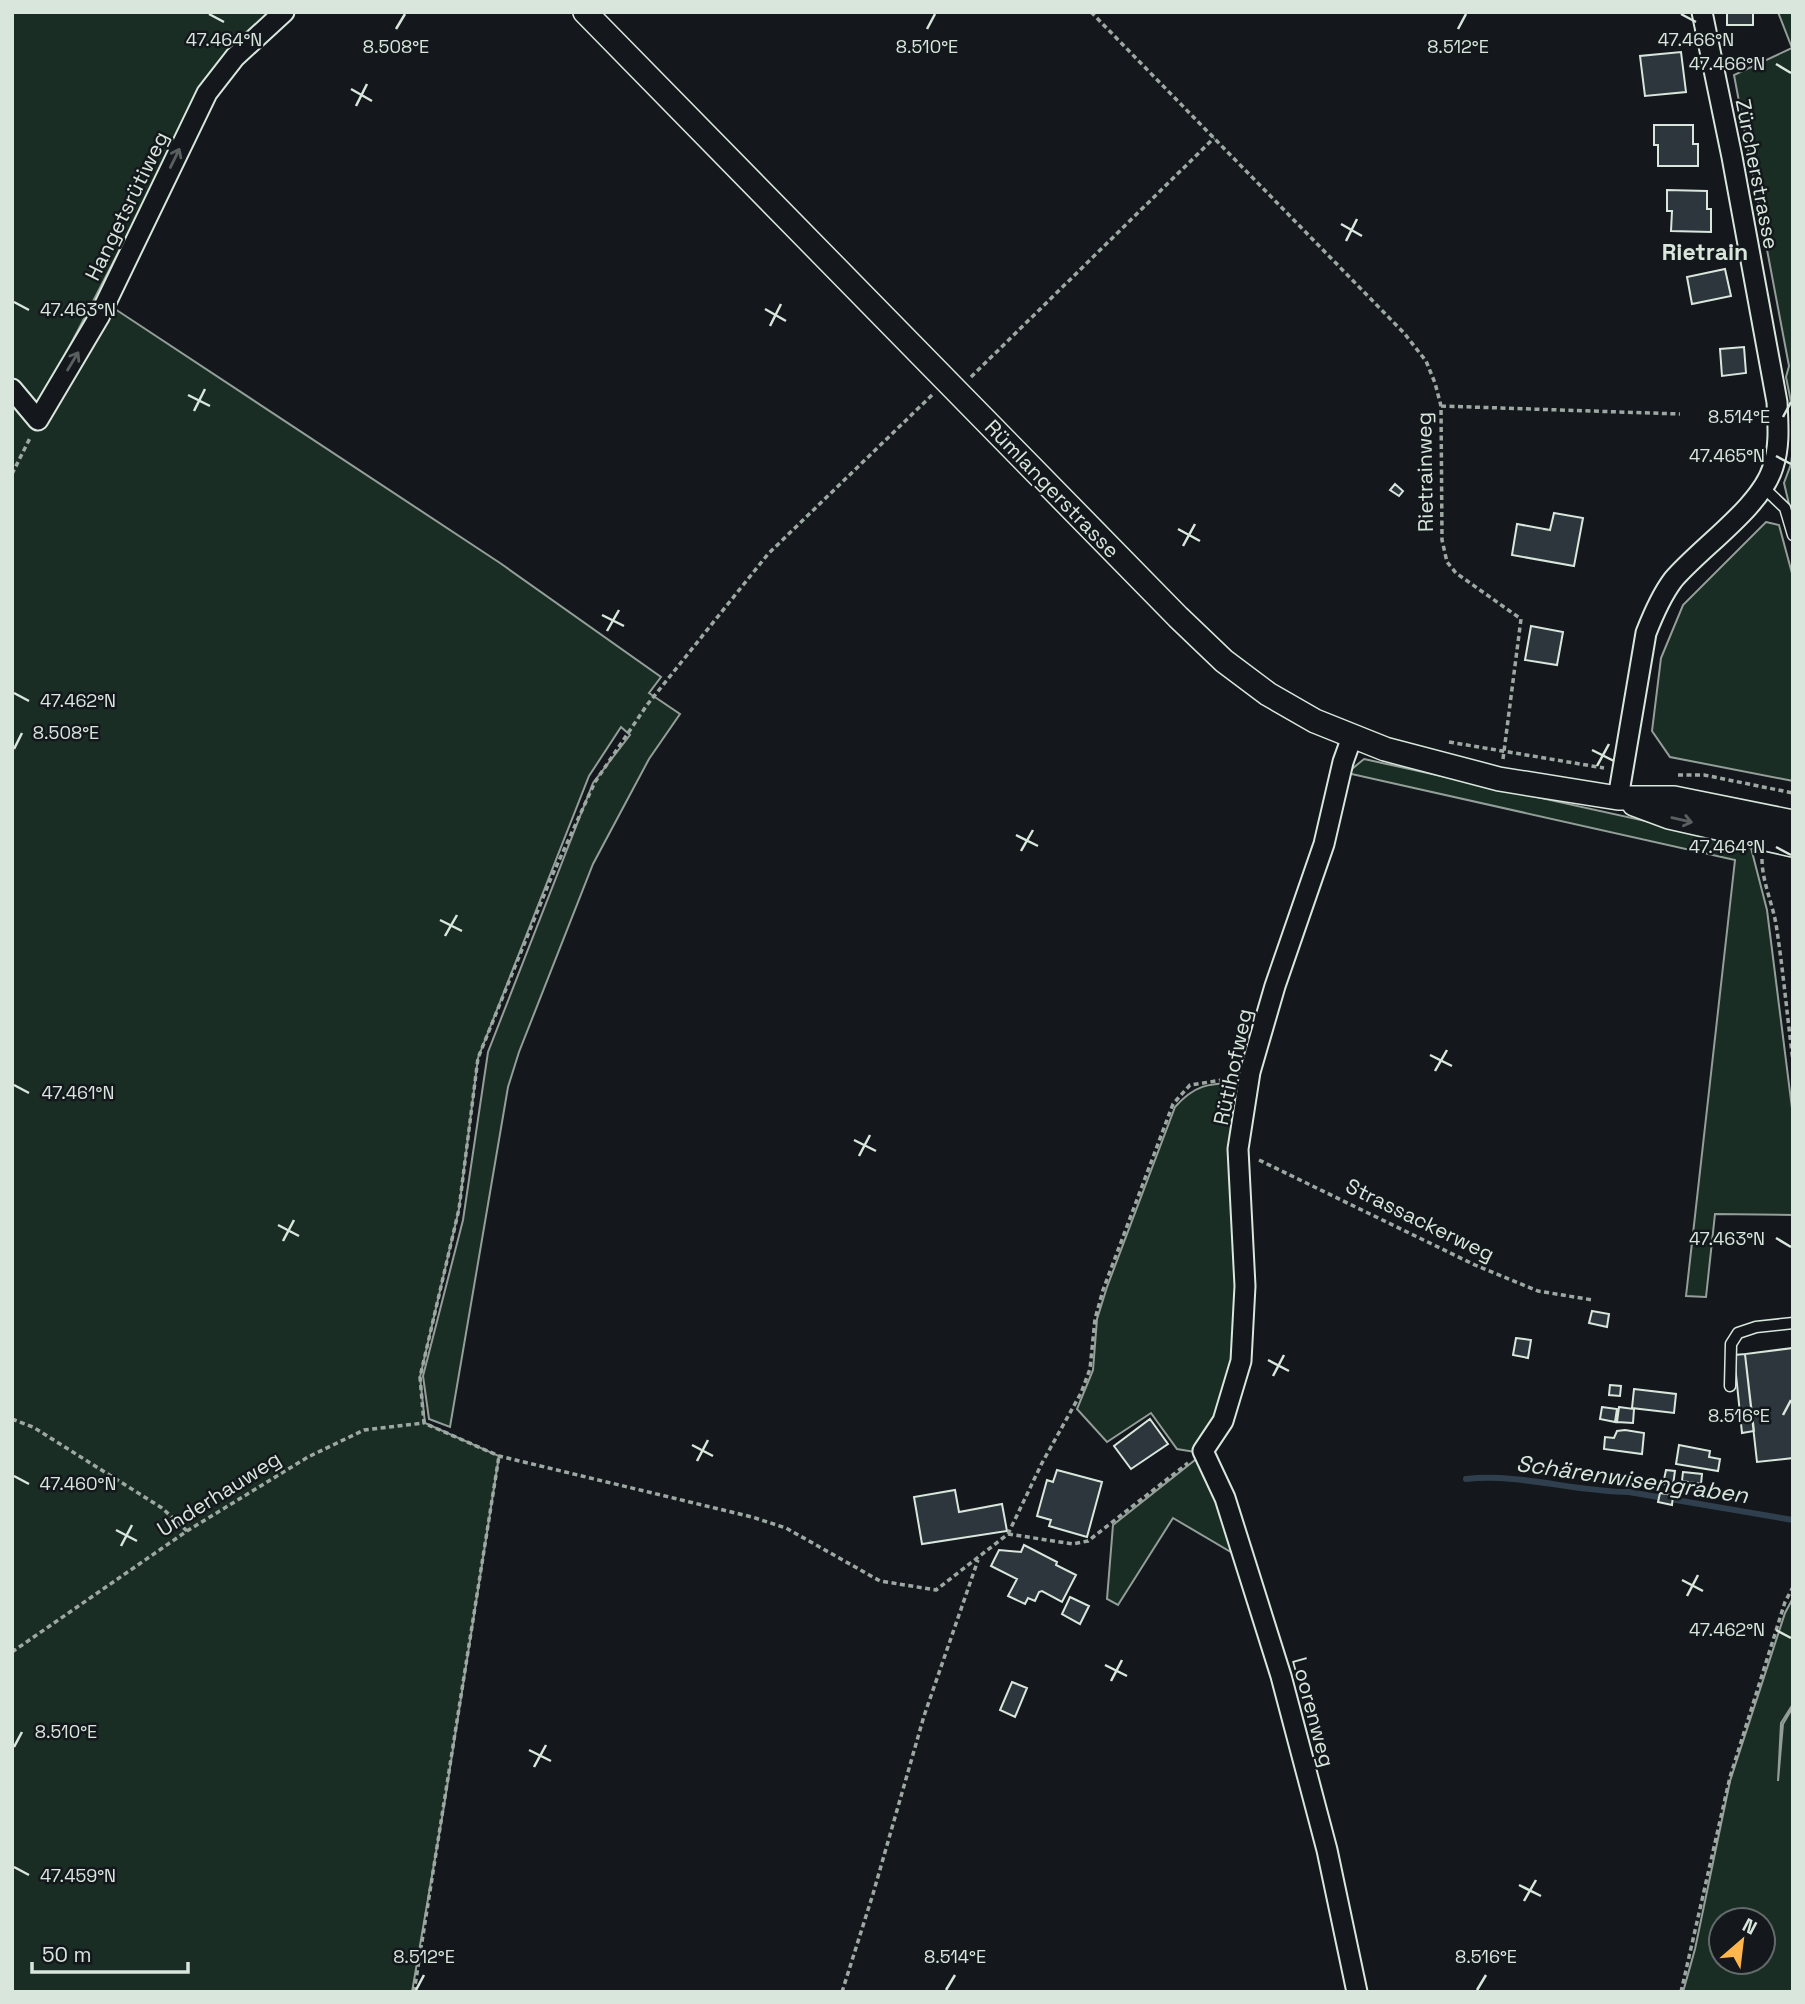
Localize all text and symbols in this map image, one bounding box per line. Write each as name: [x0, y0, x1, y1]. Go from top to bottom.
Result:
text: 47.464°N: [186, 28, 262, 51]
text: 47.466°N: [1658, 28, 1734, 51]
text: 8.508°E: [363, 35, 429, 58]
text: 8.510°E: [896, 35, 958, 58]
text: 8.512°E: [1427, 35, 1489, 58]
text: 47.466°N: [1689, 52, 1765, 75]
street label: Zürcherstrasse: [1730, 96, 1785, 251]
street label: Hangetsrütiweg: [79, 127, 174, 285]
one-way arrow: [169, 148, 183, 169]
district label: Rietrain: [1662, 237, 1748, 267]
text: 47.463°N: [40, 298, 116, 321]
one-way arrow: [66, 352, 80, 372]
text: 8.514°E: [1708, 405, 1770, 428]
street label: Rietrainweg: [1410, 412, 1439, 532]
street label: Rümlangerstrasse: [979, 414, 1125, 564]
text: 47.465°N: [1689, 444, 1765, 467]
text: 47.462°N: [40, 689, 116, 712]
text: 8.508°E: [33, 721, 99, 744]
one-way arrow: [1670, 814, 1693, 827]
text: 47.464°N: [1689, 835, 1765, 858]
street label: Rütihofweg: [1207, 1006, 1258, 1127]
text: 47.461°N: [42, 1081, 114, 1104]
street label: Strassackerweg: [1341, 1172, 1499, 1267]
text: 47.463°N: [1689, 1227, 1765, 1250]
text: 8.516°E: [1708, 1404, 1770, 1427]
street label: Underhauweg: [152, 1445, 286, 1542]
water label: Schärenwisengraben: [1514, 1448, 1751, 1510]
text: 47.460°N: [40, 1472, 116, 1495]
text: 47.462°N: [1689, 1618, 1765, 1641]
street label: Loorenweg: [1286, 1654, 1341, 1770]
text: 8.510°E: [35, 1720, 97, 1743]
text: 47.459°N: [40, 1864, 116, 1887]
north arrow: [1707, 1906, 1777, 1976]
text: N: [1738, 1912, 1761, 1940]
scale bar: [32, 1930, 187, 1974]
text: 50 m: [42, 1941, 92, 1968]
text: 8.512°E: [393, 1945, 455, 1968]
text: 8.514°E: [924, 1945, 986, 1968]
text: 8.516°E: [1455, 1945, 1517, 1968]

